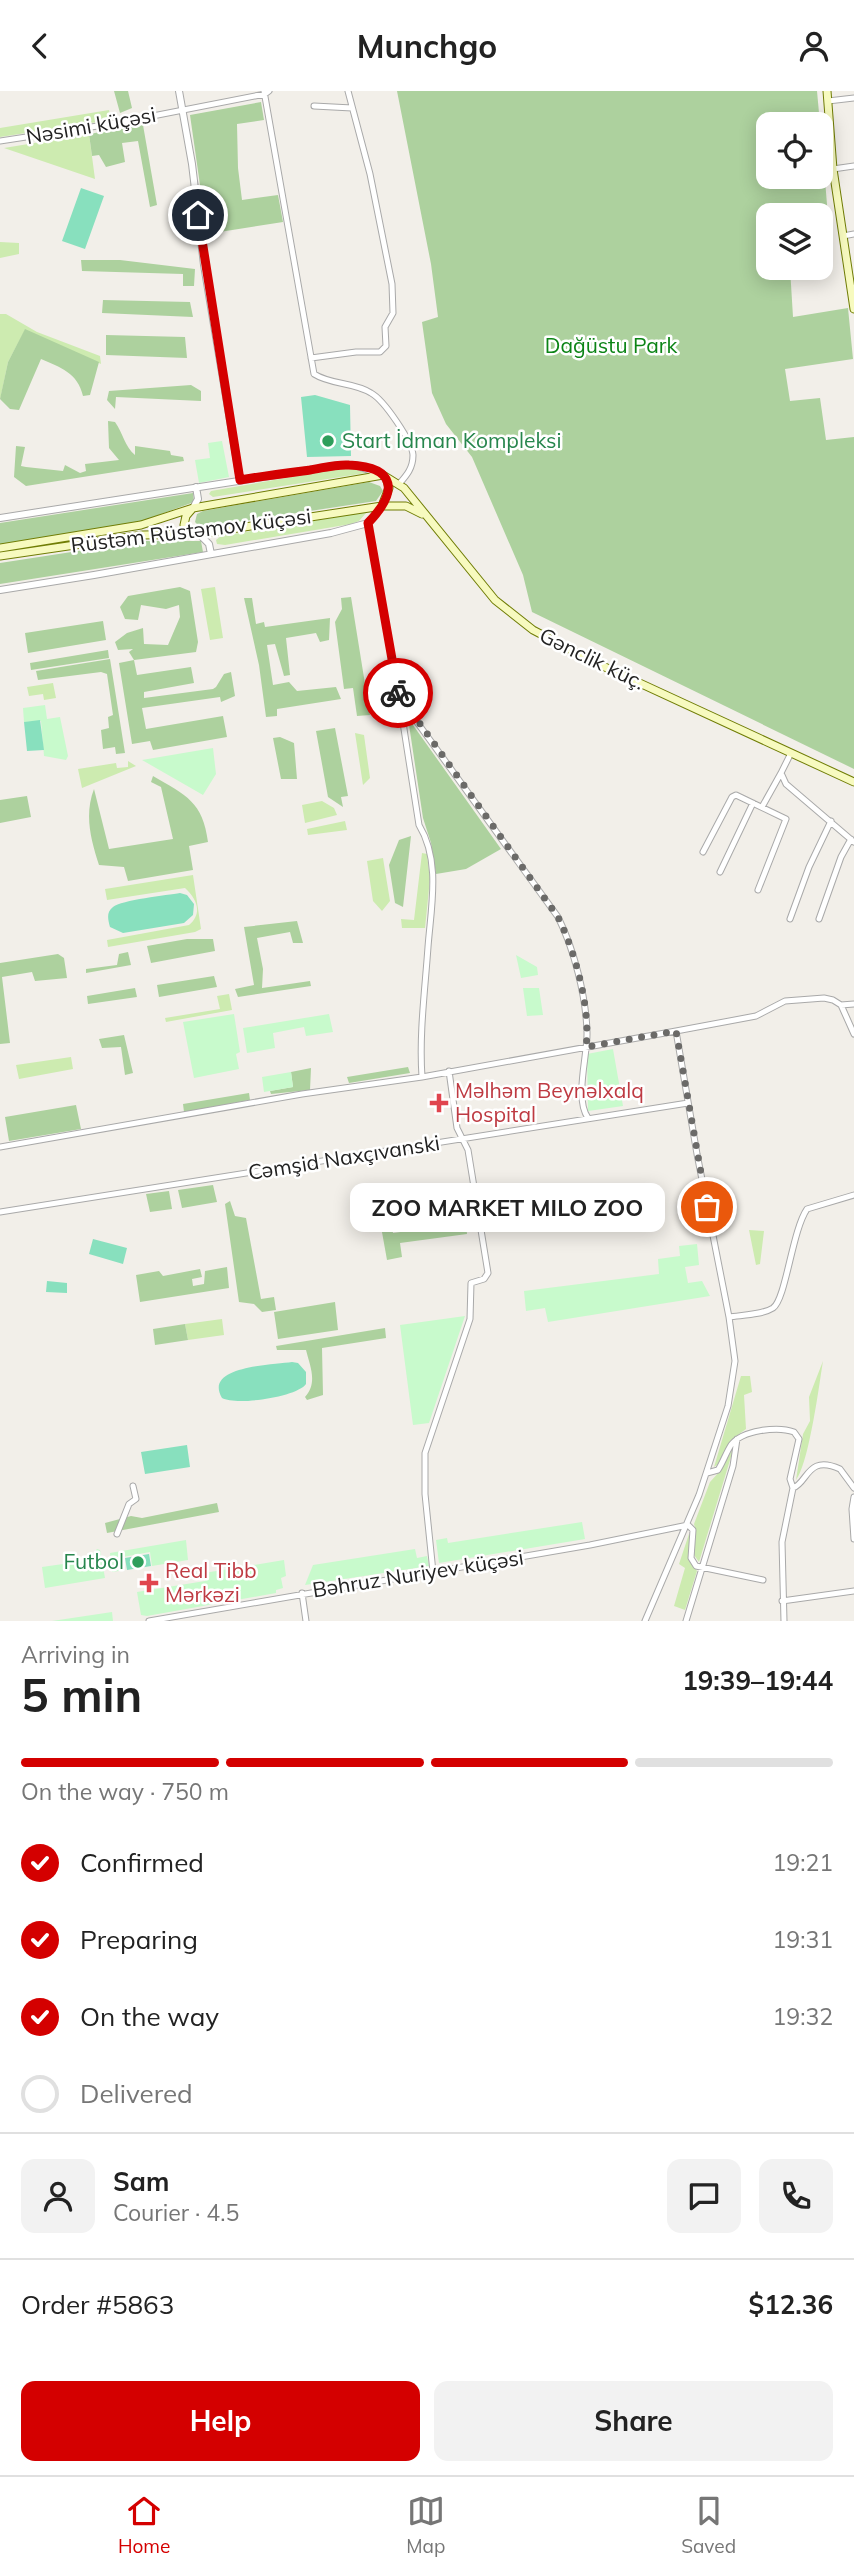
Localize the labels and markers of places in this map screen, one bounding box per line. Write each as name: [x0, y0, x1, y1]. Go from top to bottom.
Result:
pin: [168, 185, 228, 245]
place label: Start İdman Kompleksi: [342, 427, 561, 453]
marker: Start İdman Kompleksi: [320, 433, 336, 449]
place label: Məlhəm Beynəlxalq Hospital: [455, 1077, 644, 1127]
marker: Məlhəm Beynəlxalq Hospital: [429, 1093, 449, 1113]
pin: [677, 1177, 737, 1237]
callout: ZOO MARKET MILO ZOO: [350, 1183, 665, 1231]
place label: Futbol: [63, 1548, 124, 1574]
marker: Futbol: [130, 1554, 146, 1570]
place label: Real Tibb Mərkəzi: [165, 1557, 257, 1607]
marker: Real Tibb Mərkəzi: [139, 1573, 159, 1593]

